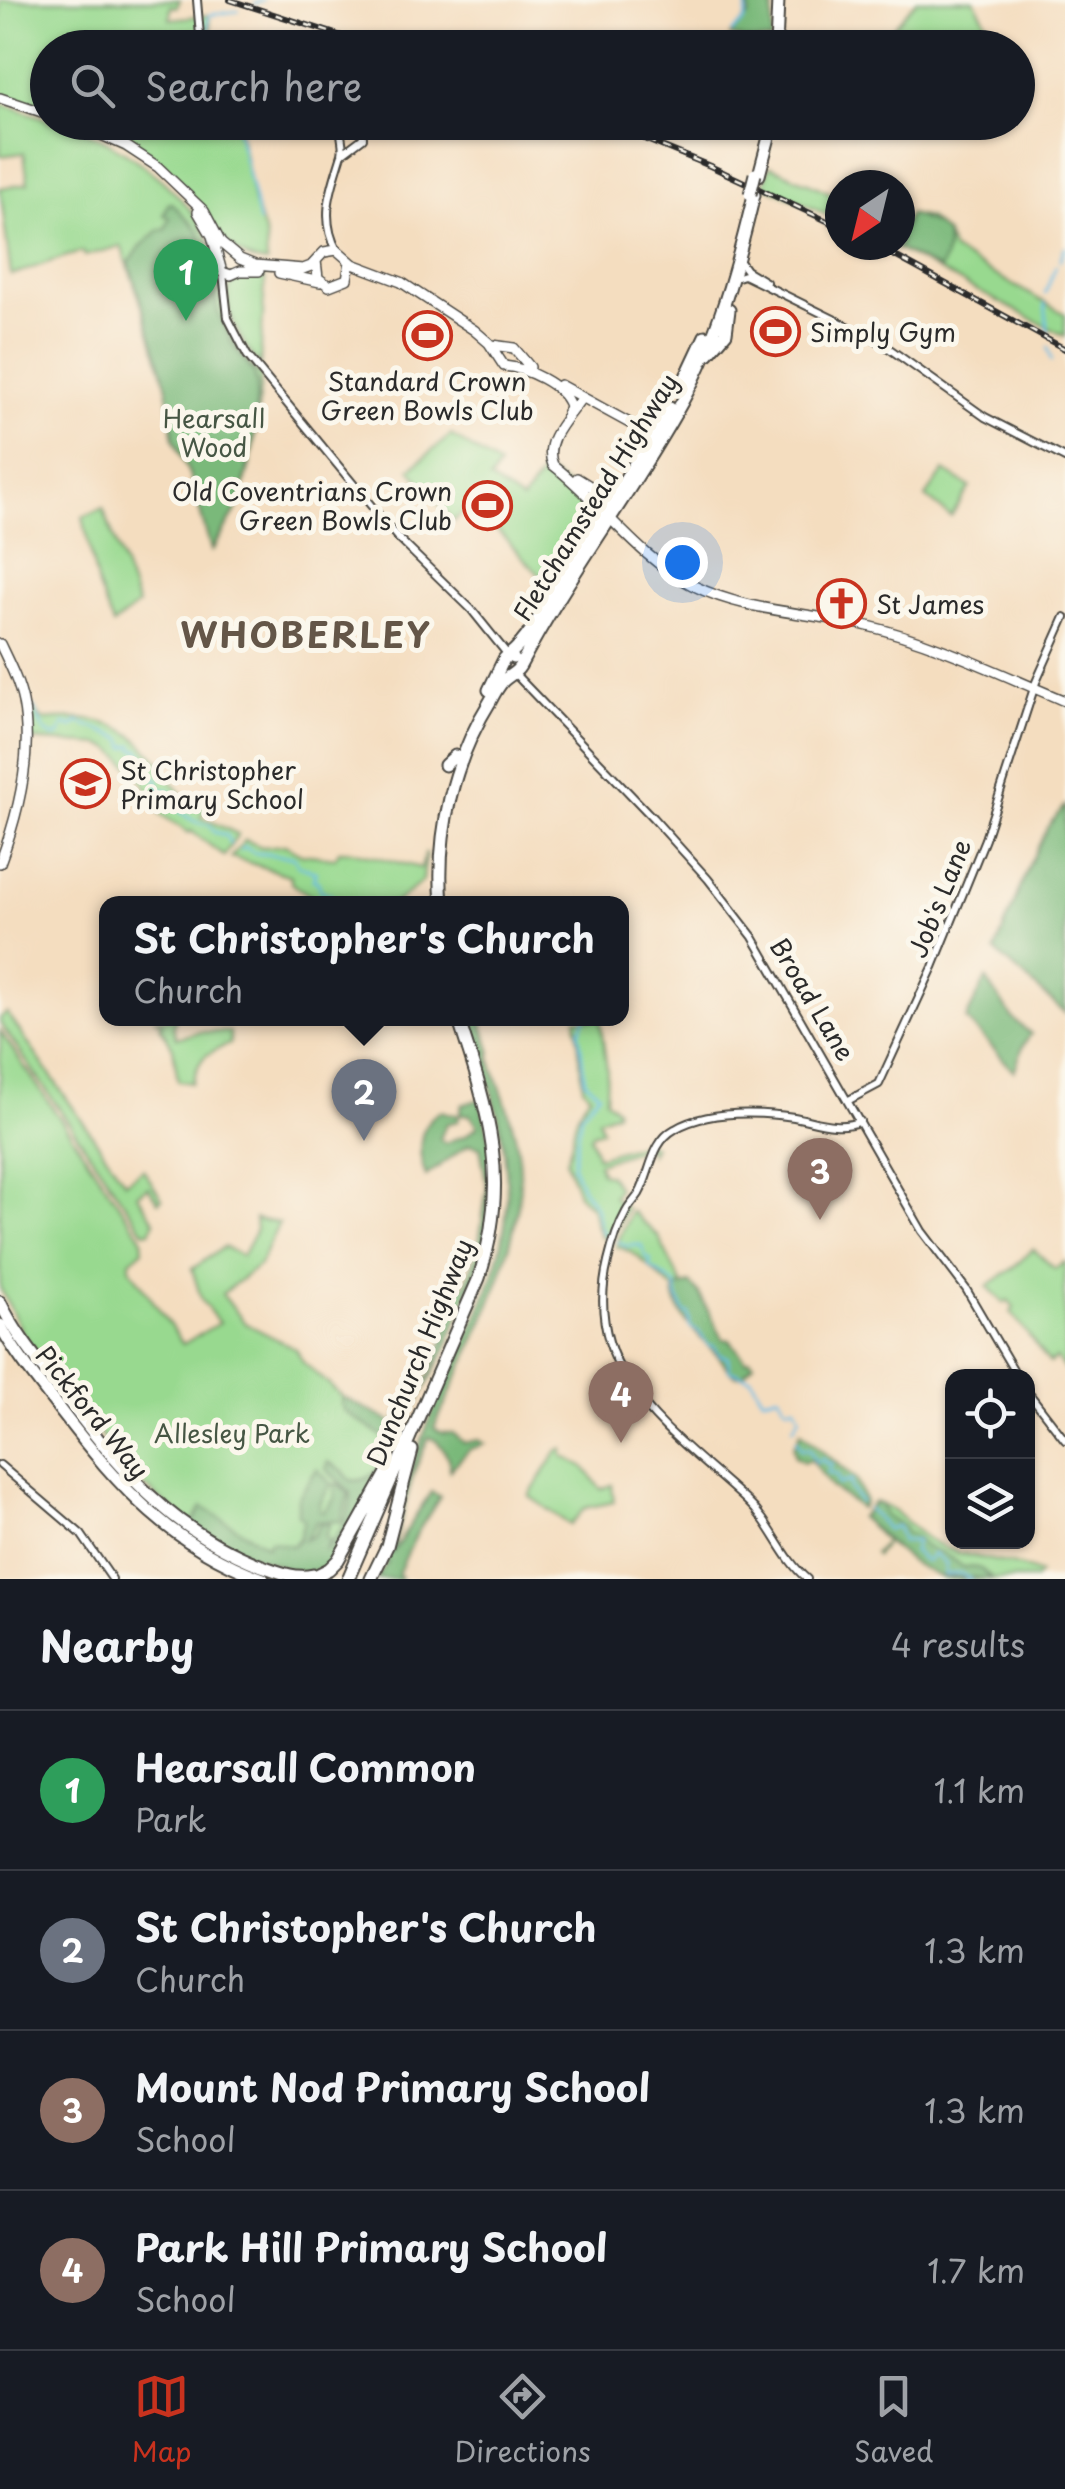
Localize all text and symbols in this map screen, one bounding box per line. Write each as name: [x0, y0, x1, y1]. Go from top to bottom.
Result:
search box: [30, 30, 1035, 140]
text: Search here: [145, 57, 362, 114]
icon: search: [65, 58, 120, 113]
north arrow: [825, 170, 915, 260]
pin: 1: [154, 238, 218, 321]
sports icon: Simply Gym: [749, 306, 801, 358]
sports icon: Standard Crown Green Bowls Club: [401, 309, 453, 361]
place label: Simply Gym: [810, 313, 956, 351]
place label: Standard Crown Green Bowls Club: [320, 362, 534, 429]
street label: Fletchamstead Highway: [503, 366, 687, 628]
park label: Hearsall Wood: [163, 399, 265, 466]
place label: Old Coventrians Crown Green Bowls Club: [172, 472, 452, 539]
sports icon: Old Coventrians Crown Green Bowls Club: [461, 479, 513, 531]
your location: [657, 537, 708, 588]
church icon: St James: [815, 578, 867, 630]
place label: St James: [876, 585, 984, 623]
district label: WHOBERLEY: [180, 607, 432, 660]
place label: St Christopher Primary School: [120, 751, 304, 818]
school or university icon: St Christopher Primary School: [59, 758, 111, 810]
street label: Job's Lane: [898, 833, 980, 963]
popup: [99, 896, 629, 1026]
text: St Christopher's Church: [133, 909, 595, 966]
street label: Broad Lane: [761, 930, 865, 1068]
text: Church: [133, 966, 243, 1014]
pin: 2: [332, 1058, 396, 1141]
pin: 3: [788, 1138, 852, 1220]
street label: Dunchurch Highway: [356, 1233, 482, 1471]
street label: Pickford Way: [27, 1337, 159, 1487]
pin: 4: [588, 1360, 654, 1443]
map controls: [945, 1369, 1035, 1549]
button: locate: [945, 1369, 1035, 1459]
park label: Allesley Park: [154, 1414, 310, 1452]
button: layers: [945, 1459, 1035, 1549]
text: Nearby: [40, 1613, 194, 1676]
text: 4 results: [891, 1620, 1025, 1668]
text: Hearsall Common: [135, 1738, 476, 1795]
text: 1: [65, 1766, 80, 1814]
text: 1.1 km: [934, 1766, 1025, 1814]
text: Park: [135, 1795, 207, 1843]
text: St Christopher's Church: [135, 1898, 597, 1955]
text: 2: [61, 1926, 84, 1974]
text: 1.3 km: [924, 1926, 1025, 1974]
text: Church: [135, 1955, 245, 2003]
text: Mount Nod Primary School: [135, 2058, 650, 2115]
text: 3: [62, 2086, 83, 2134]
text: 1.3 km: [924, 2086, 1025, 2134]
text: School: [135, 2115, 236, 2163]
text: Park Hill Primary School: [135, 2218, 607, 2275]
text: 4: [62, 2246, 83, 2294]
text: 1.7 km: [927, 2246, 1025, 2294]
text: School: [135, 2275, 236, 2323]
tab: Map: [132, 2369, 191, 2472]
tab: Directions: [455, 2369, 591, 2472]
tab: Saved: [854, 2369, 933, 2472]

